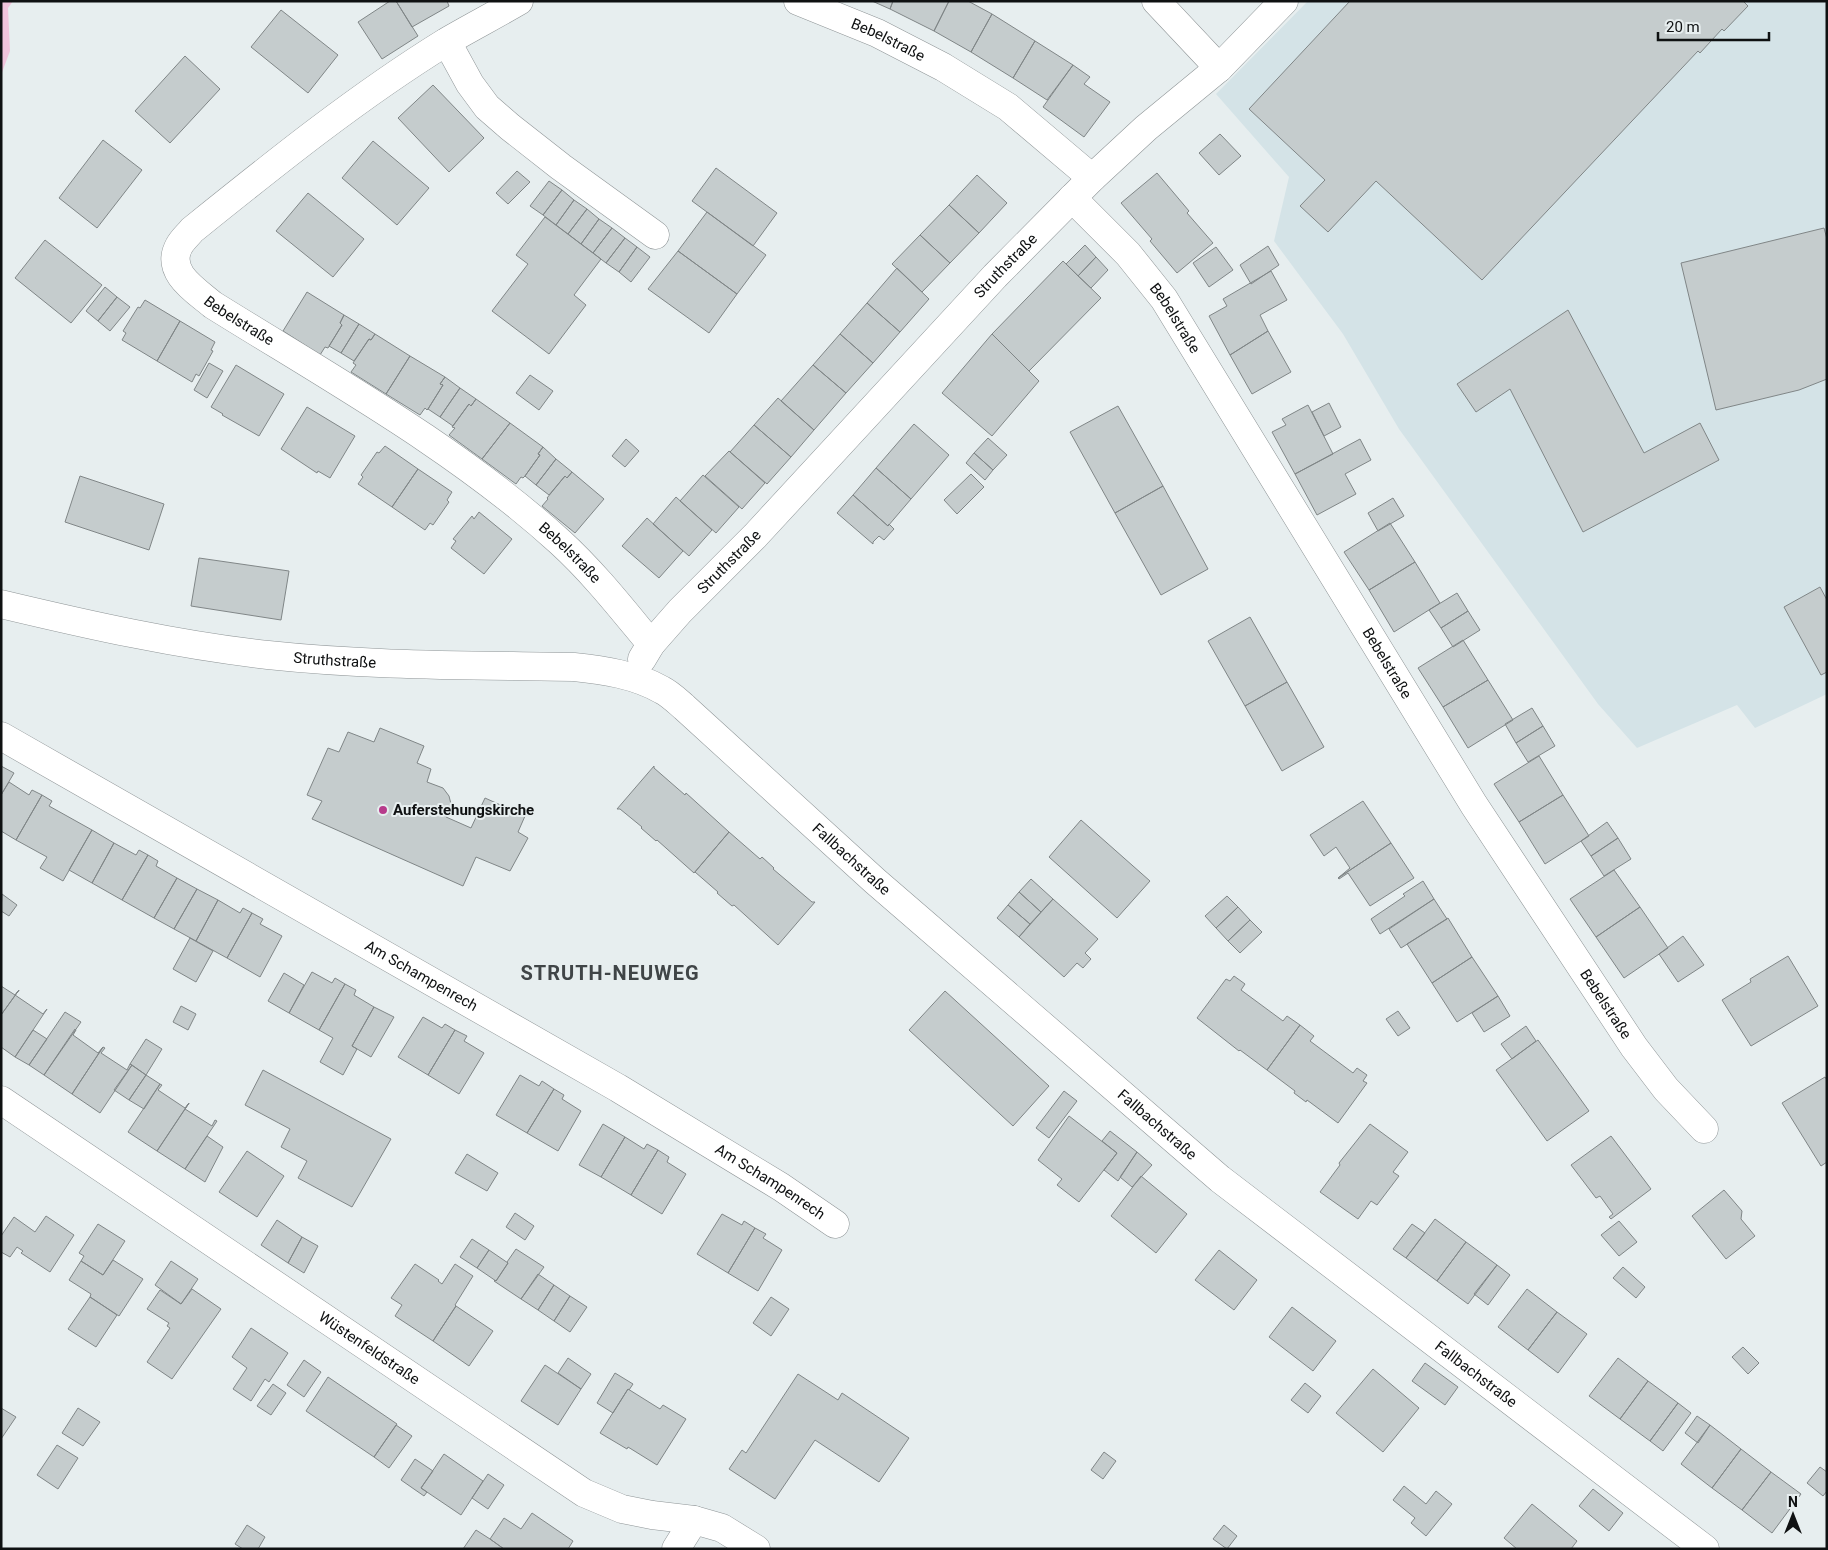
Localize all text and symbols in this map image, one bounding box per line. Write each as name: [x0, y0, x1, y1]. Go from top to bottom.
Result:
scale bar: [1658, 10, 1769, 42]
street label: Bebelstraße: [848, 14, 928, 65]
text: 20 m: [1666, 18, 1700, 36]
street label: Struthstraße: [970, 230, 1041, 302]
street label: Bebelstraße: [1146, 279, 1204, 357]
street label: Bebelstraße: [200, 292, 277, 349]
street label: Bebelstraße: [535, 518, 605, 587]
street label: Struthstraße: [694, 526, 765, 597]
street label: Bebelstraße: [1359, 624, 1416, 702]
street label: Struthstraße: [293, 649, 377, 672]
place label: Auferstehungskirche: [393, 801, 534, 819]
marker: Auferstehungskirche: [377, 804, 389, 816]
street label: Fallbachstraße: [809, 819, 894, 899]
street label: Am Schampenrech: [362, 937, 481, 1015]
district label: STRUTH-NEUWEG: [520, 961, 700, 985]
street label: Bebelstraße: [1576, 966, 1635, 1042]
street label: Fallbachstraße: [1114, 1086, 1200, 1164]
street label: Am Schampenrech: [712, 1140, 828, 1223]
street label: Wüstenfeldstraße: [315, 1308, 423, 1389]
street label: Fallbachstraße: [1431, 1337, 1521, 1411]
north arrow: [1768, 1490, 1818, 1540]
text: N: [1788, 1494, 1798, 1510]

